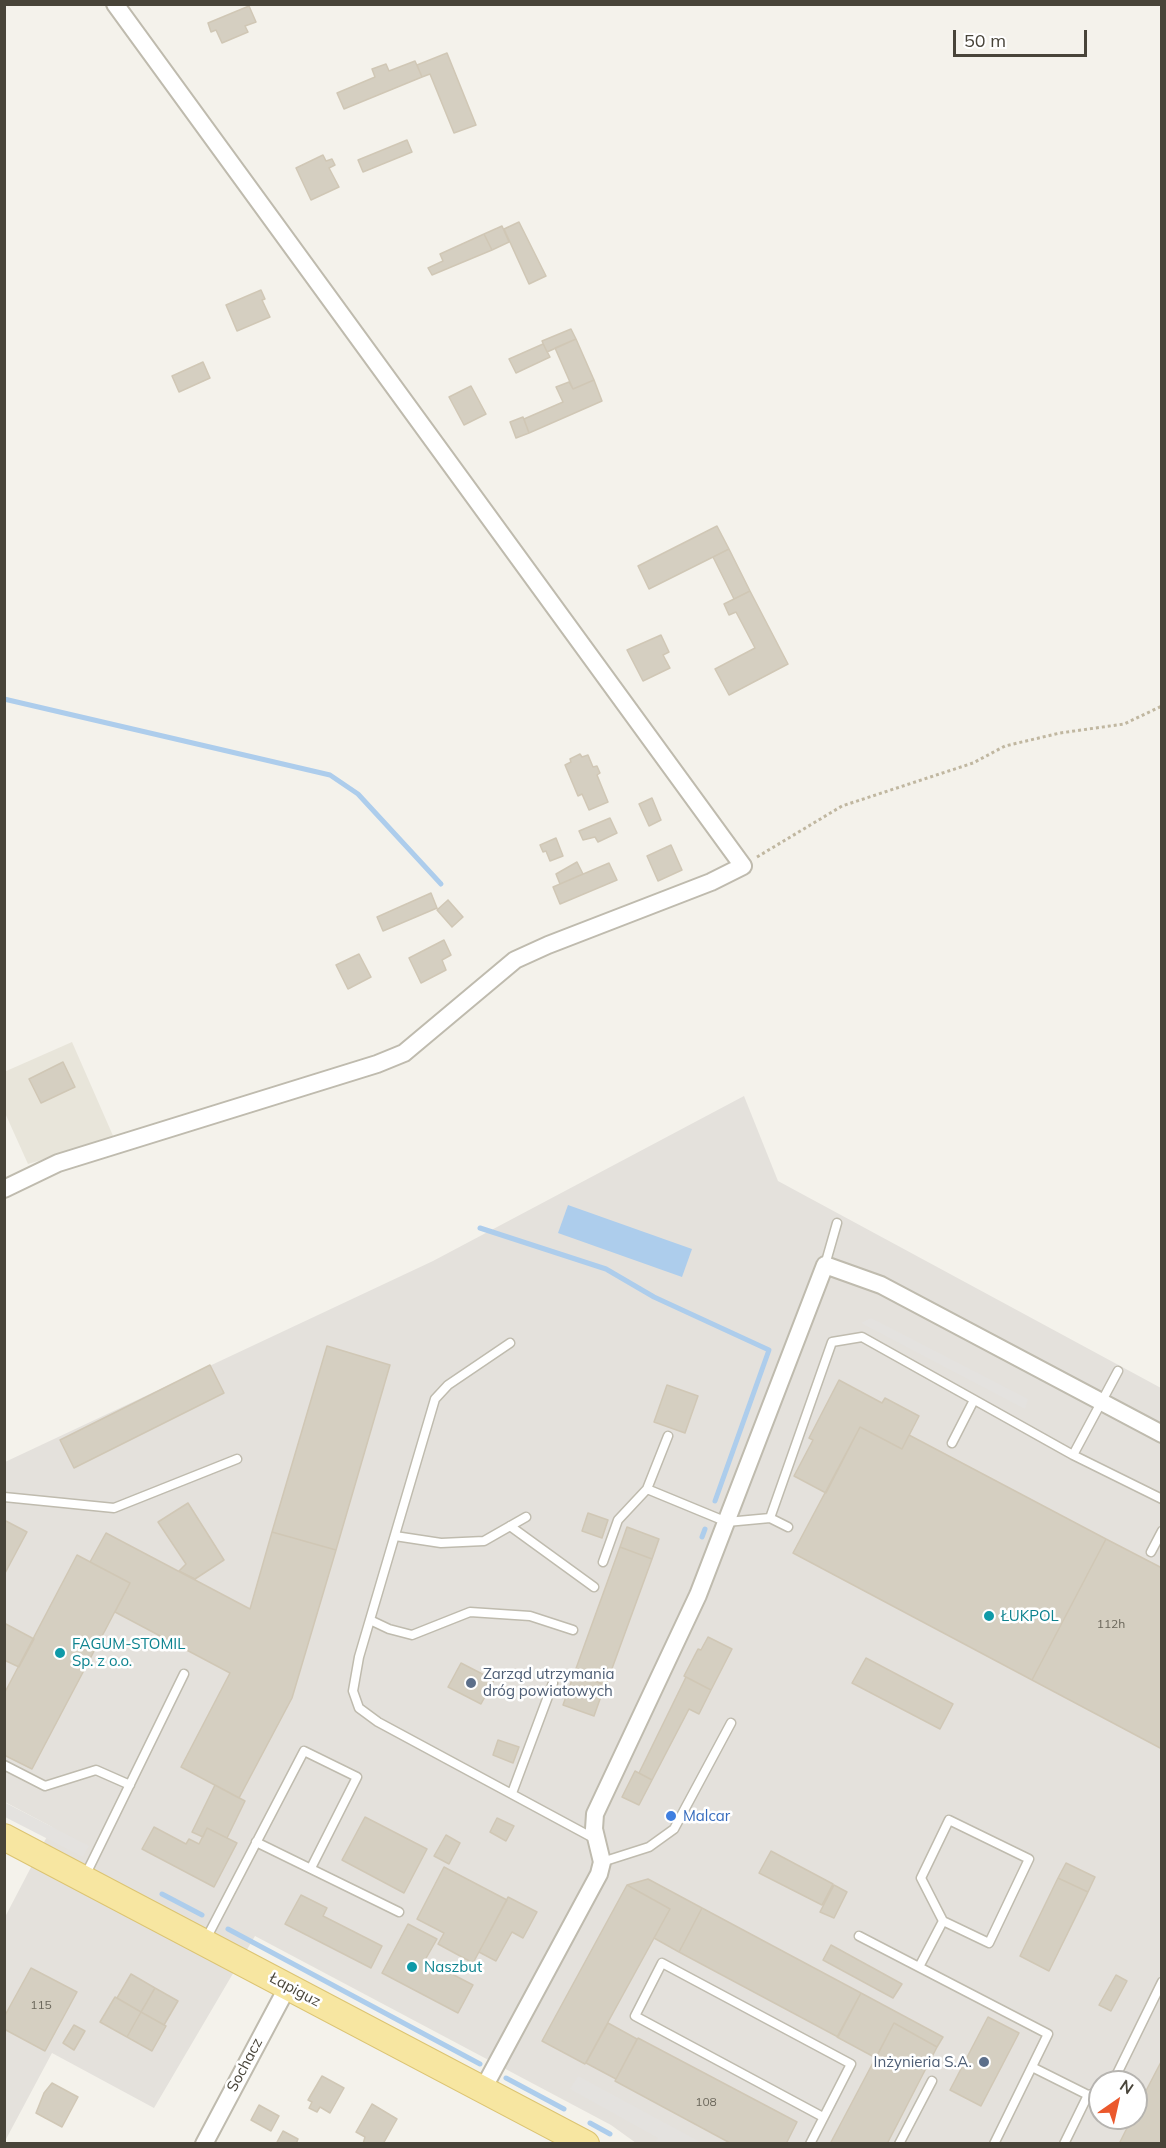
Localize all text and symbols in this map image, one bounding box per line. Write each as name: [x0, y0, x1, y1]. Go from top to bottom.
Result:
scale bar: [956, 18, 1090, 56]
text: 50 m: [964, 29, 1006, 52]
place label: ŁUKPOL: [1001, 1607, 1059, 1625]
marker: ŁUKPOL: [982, 1609, 996, 1623]
house number: 112h: [1097, 1617, 1125, 1631]
place label: FAGUM-STOMIL Sp. z o.o.: [72, 1635, 185, 1670]
marker: FAGUM-STOMIL Sp. z o.o.: [53, 1646, 67, 1660]
place label: Zarząd utrzymania dróg powiatowych: [483, 1665, 614, 1700]
marker: Zarząd utrzymania dróg powiatowych: [464, 1676, 478, 1690]
place label: Malcar: [683, 1807, 730, 1825]
marker: Malcar: [664, 1809, 678, 1823]
place label: Naszbut: [424, 1958, 482, 1976]
marker: Naszbut: [405, 1960, 419, 1974]
street label: Łapiguz: [266, 1969, 324, 2011]
house number: 115: [30, 1998, 52, 2012]
street label: Sochacz: [223, 2035, 267, 2095]
place label: Inżynieria S.A.: [874, 2053, 972, 2071]
marker: Inżynieria S.A.: [977, 2055, 991, 2069]
north arrow: [1088, 2070, 1148, 2130]
text: N: [1116, 2075, 1138, 2098]
house number: 108: [695, 2095, 717, 2109]

